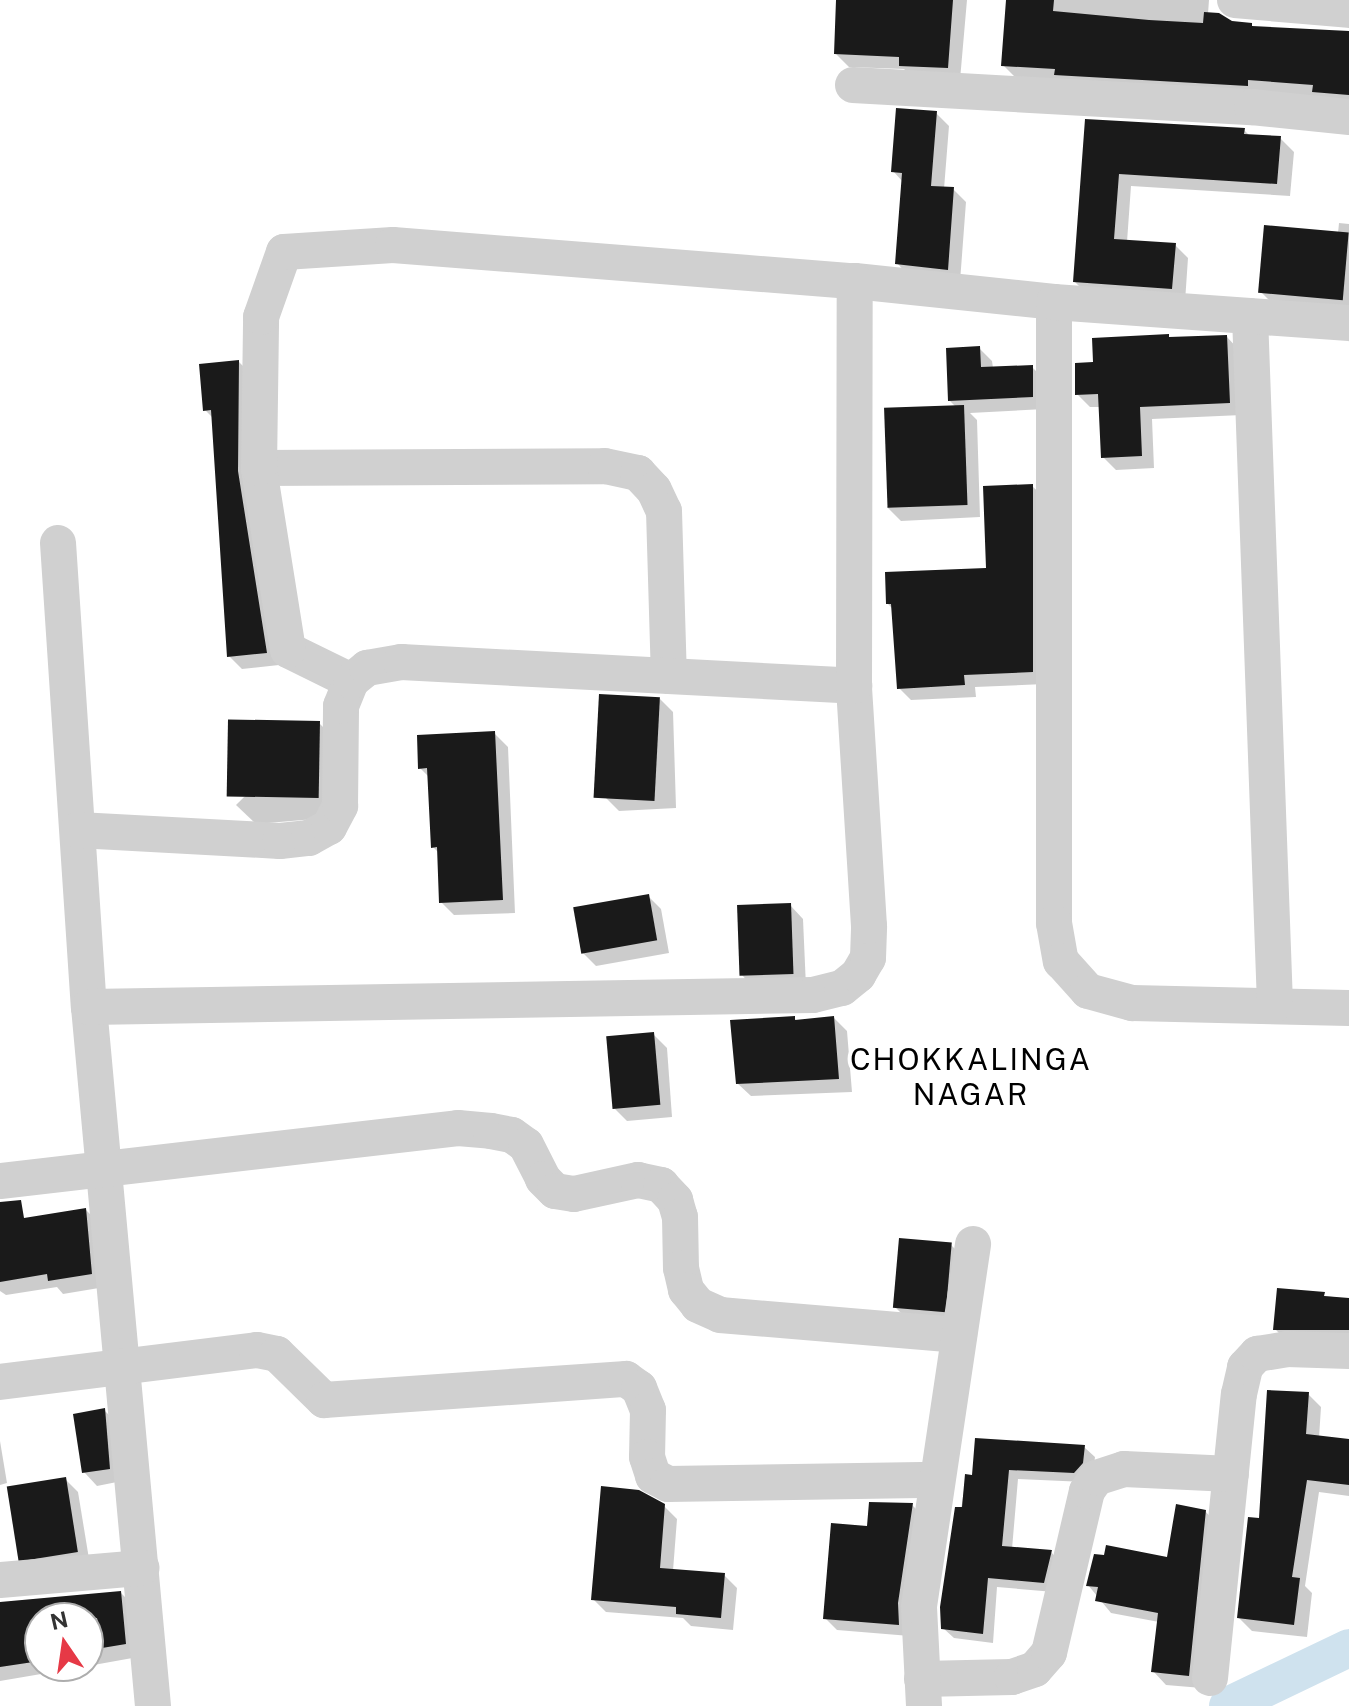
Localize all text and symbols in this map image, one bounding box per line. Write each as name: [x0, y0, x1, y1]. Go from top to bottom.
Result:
district label: CHOKKALINGA NAGAR: [850, 1041, 1092, 1112]
north arrow: [24, 1602, 104, 1682]
text: N: [48, 1606, 70, 1635]

